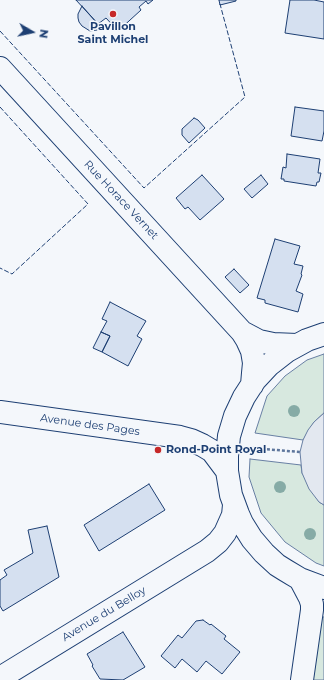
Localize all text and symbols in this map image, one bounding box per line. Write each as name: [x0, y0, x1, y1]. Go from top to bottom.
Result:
marker: Pavillon Saint Michel: [108, 9, 118, 19]
north arrow: [12, 12, 52, 52]
place label: Pavillon Saint Michel: [78, 20, 148, 46]
text: N: [36, 28, 51, 39]
street label: Rue Horace Vernet: [81, 158, 161, 242]
street label: Avenue des Pages: [39, 411, 141, 439]
place label: Rond-Point Royal: [166, 443, 266, 457]
marker: Rond-Point Royal: [153, 445, 163, 455]
street label: Avenue du Belloy: [60, 584, 148, 644]

